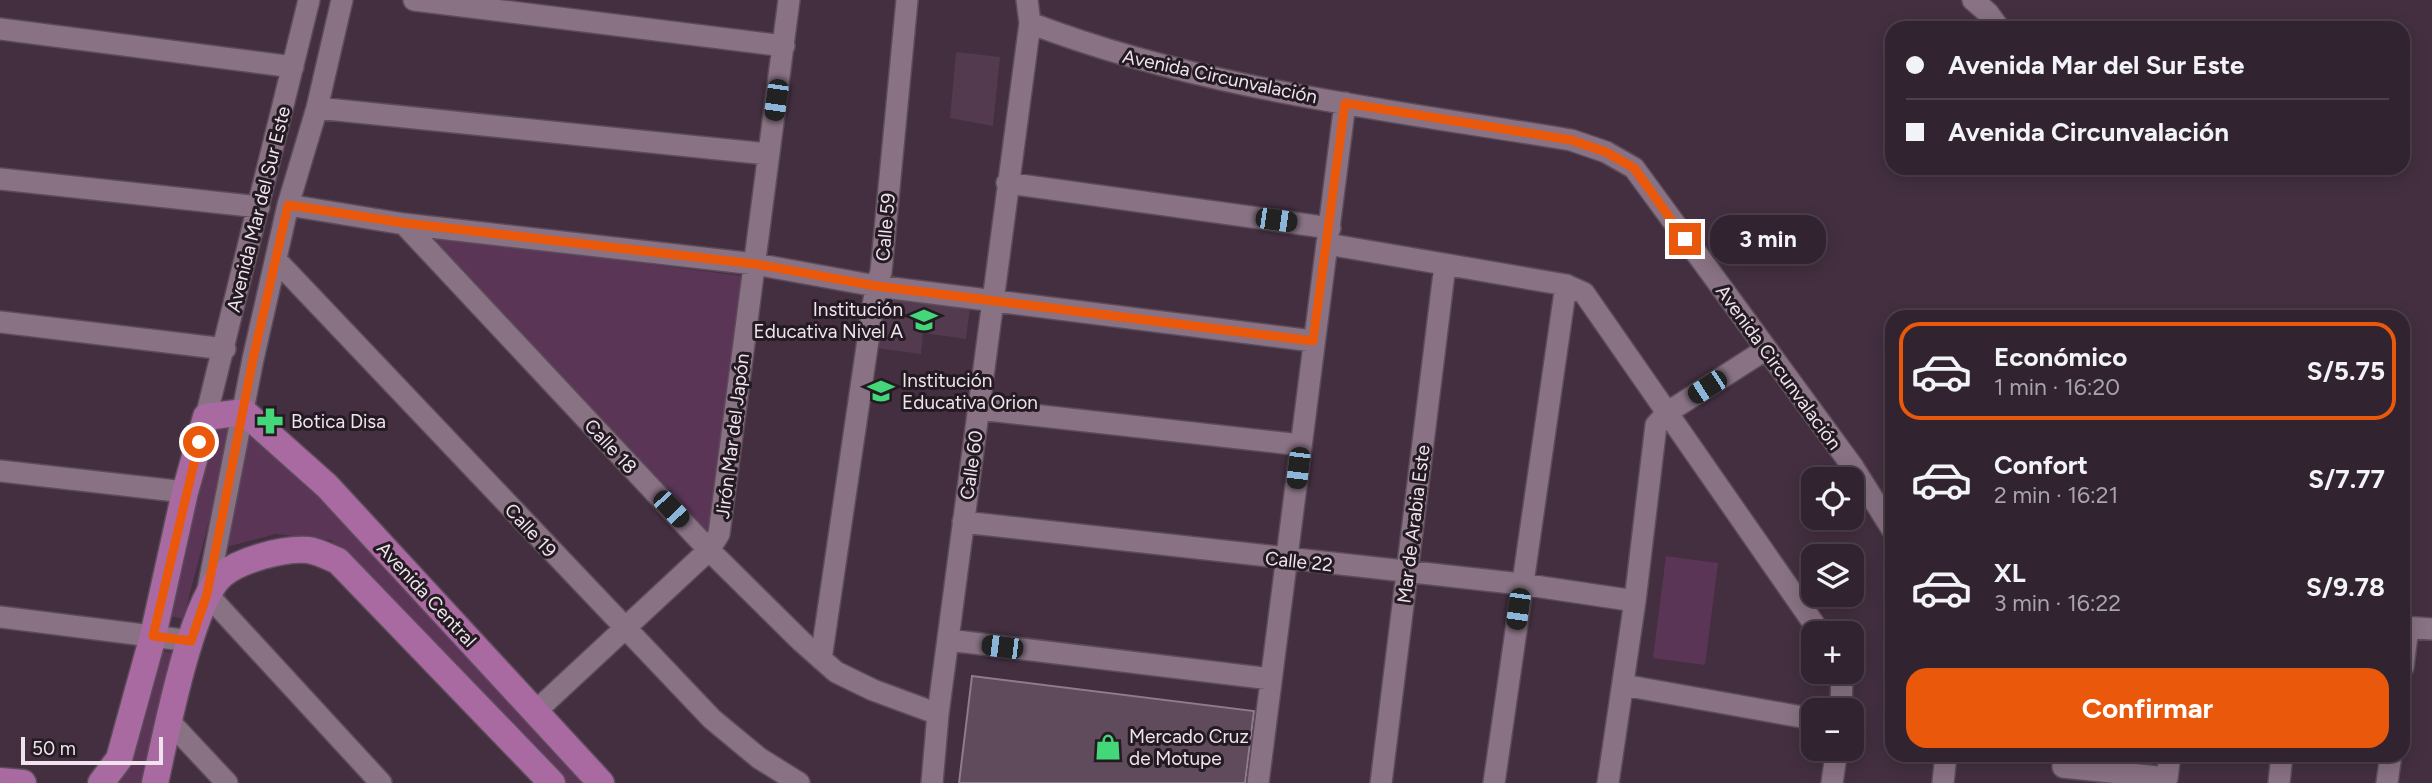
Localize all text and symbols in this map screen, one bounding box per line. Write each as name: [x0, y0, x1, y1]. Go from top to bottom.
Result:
street label: Avenida Circunvalación: [1120, 45, 1319, 108]
text: Avenida Mar del Sur Este: [1948, 49, 2244, 81]
car: [763, 78, 790, 122]
street label: Avenida Mar del Sur Este: [222, 104, 295, 314]
text: Avenida Circunvalación: [1948, 116, 2229, 148]
street label: Calle 59: [871, 192, 900, 262]
car: [1254, 207, 1299, 233]
callout: 3 min: [1710, 215, 1825, 264]
route end: [1669, 223, 1701, 255]
text: 3 min: [1739, 225, 1797, 253]
street label: Avenida Circunvalación: [1711, 280, 1846, 454]
place label: Institución Educativa Nivel A: [754, 298, 903, 343]
school or university icon: Institución Educativa Nivel A: [909, 305, 939, 335]
icon: car: [1910, 340, 1973, 403]
text: Económico: [1994, 341, 2127, 373]
street label: Jirón Mar del Japón: [711, 352, 754, 520]
text: S/5.75: [2307, 355, 2385, 387]
car: [1684, 367, 1731, 407]
place label: Institución Educativa Orion: [902, 369, 1038, 414]
text: 1 min · 16:20: [1994, 373, 2120, 401]
school or university icon: Institución Educativa Orion: [866, 376, 896, 406]
pharmacy icon: Botica Disa: [255, 406, 285, 436]
place label: Botica Disa: [291, 410, 386, 433]
street label: Calle 18: [580, 414, 642, 478]
route start: [183, 426, 215, 458]
street label: Calle 60: [955, 429, 988, 501]
street label: Mar de Arabia Este: [1392, 443, 1435, 605]
car: [1286, 446, 1311, 490]
icon: car: [1910, 448, 1973, 511]
text: Confort: [1994, 449, 2088, 481]
text: S/7.77: [2308, 463, 2385, 495]
map controls: [1801, 467, 1864, 761]
button: locate: [1801, 467, 1864, 530]
text: 2 min · 16:21: [1994, 481, 2118, 509]
car: [649, 486, 694, 532]
street label: Calle 19: [500, 499, 561, 562]
street label: Avenida Central: [372, 537, 481, 652]
button: layers: [1801, 544, 1864, 607]
street label: Calle 22: [1264, 547, 1334, 576]
icon: car: [1910, 556, 1973, 619]
text: XL: [1994, 557, 2026, 589]
text: S/9.78: [2306, 571, 2385, 603]
car: [1505, 587, 1532, 631]
text: 3 min · 16:22: [1994, 589, 2121, 617]
button: +: [1801, 621, 1864, 684]
car: [980, 634, 1025, 660]
button: Confirmar: [1906, 668, 2389, 748]
button: −: [1801, 698, 1864, 761]
place label: Mercado Cruz de Motupe: [1129, 725, 1249, 770]
shop icon: Mercado Cruz de Motupe: [1093, 732, 1123, 762]
scale bar: [21, 734, 163, 766]
text: 50 m: [32, 737, 76, 760]

